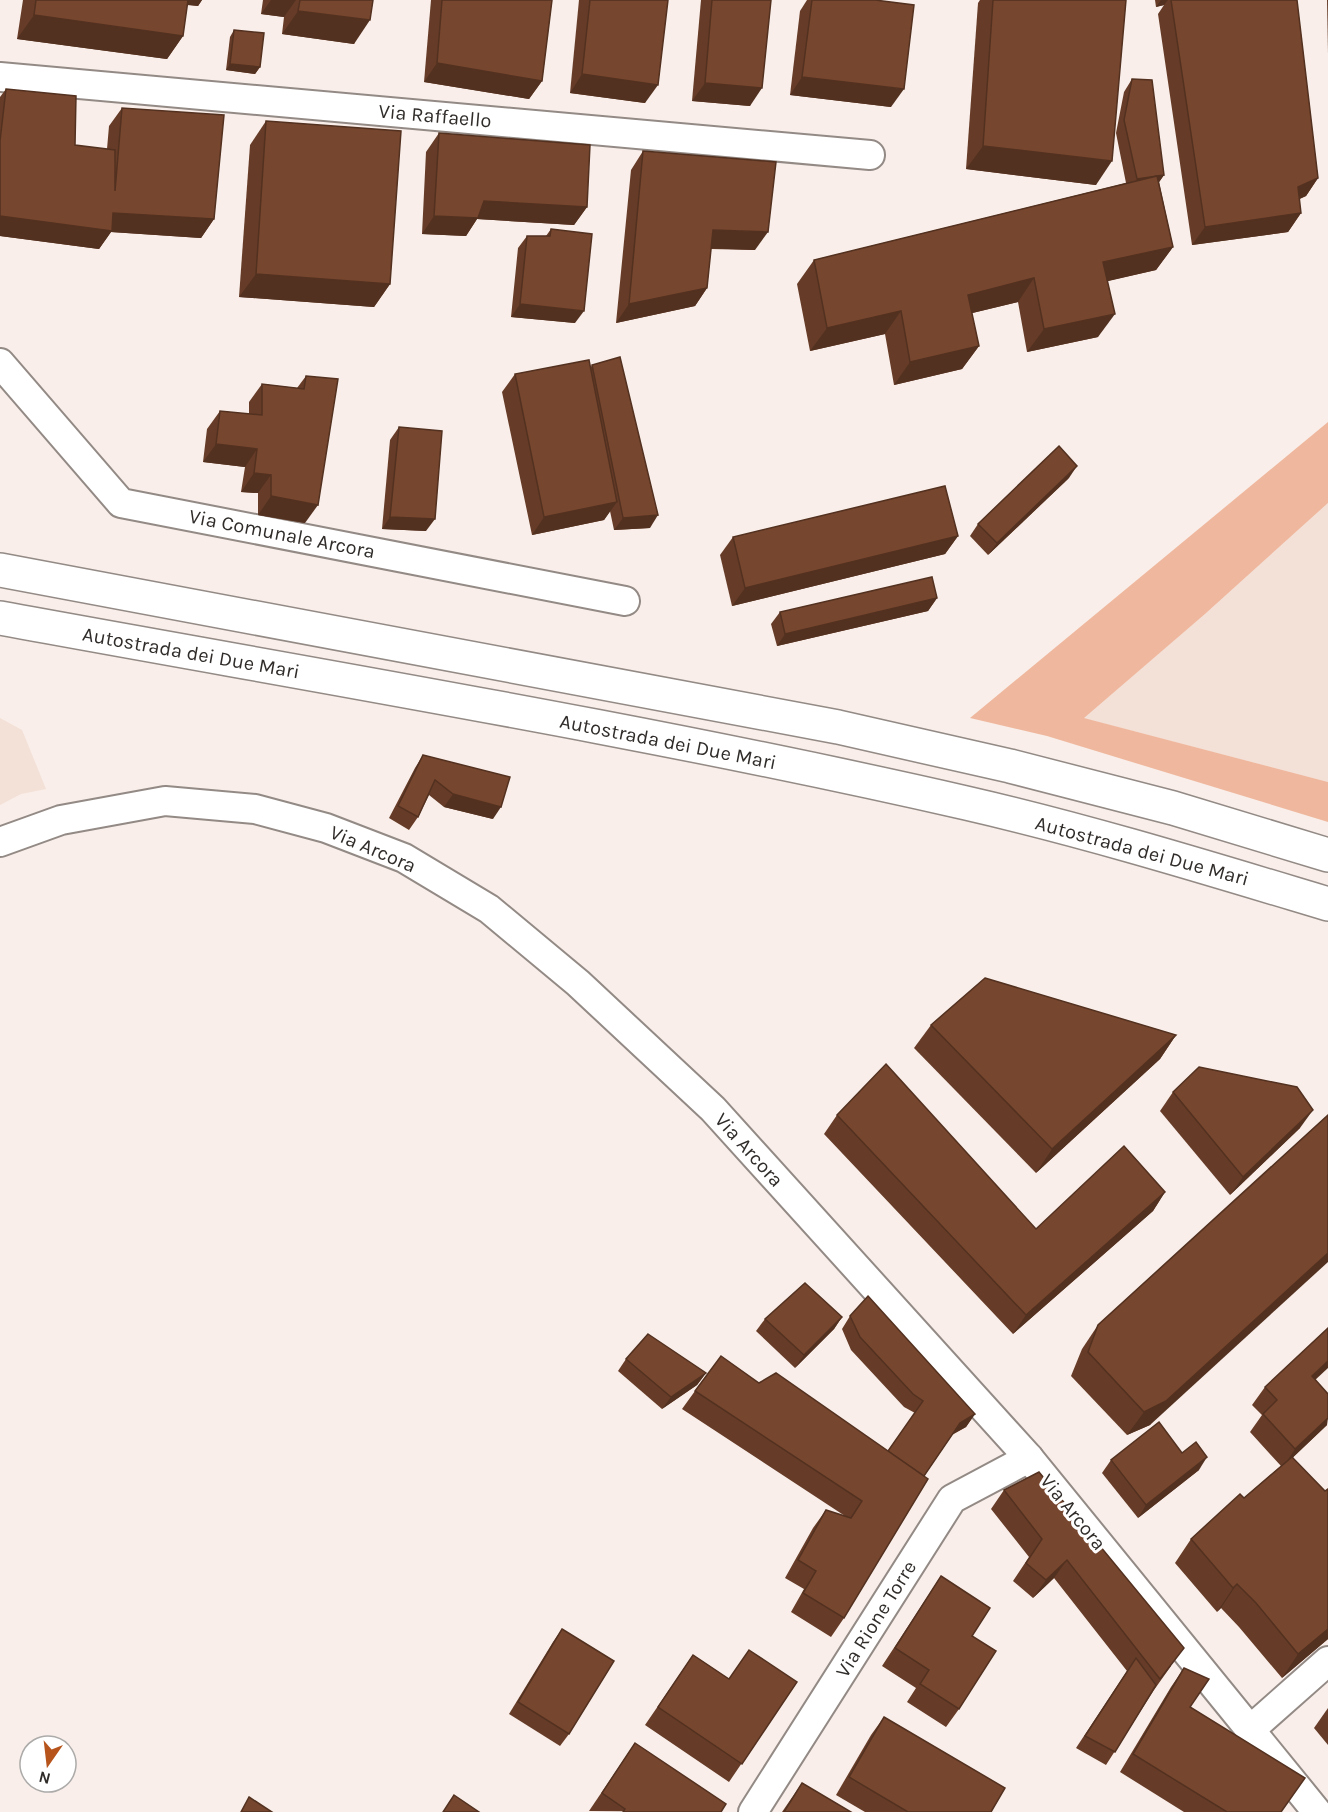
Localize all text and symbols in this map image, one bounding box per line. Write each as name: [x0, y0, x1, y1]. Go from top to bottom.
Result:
street label: Via Raffaello: [378, 100, 492, 132]
street label: Via Comunale Arcora: [187, 505, 377, 563]
street label: Autostrada dei Due Mari: [81, 623, 301, 683]
street label: Autostrada dei Due Mari: [558, 710, 778, 774]
street label: Autostrada dei Due Mari: [1033, 811, 1251, 891]
street label: Via Arcora: [327, 821, 419, 877]
street label: Via Arcora: [710, 1108, 788, 1192]
street label: Via Arcora: [1035, 1469, 1111, 1555]
street label: Via Rione Torre: [831, 1556, 921, 1682]
north arrow: [18, 1734, 78, 1794]
text: N: [37, 1767, 52, 1789]

